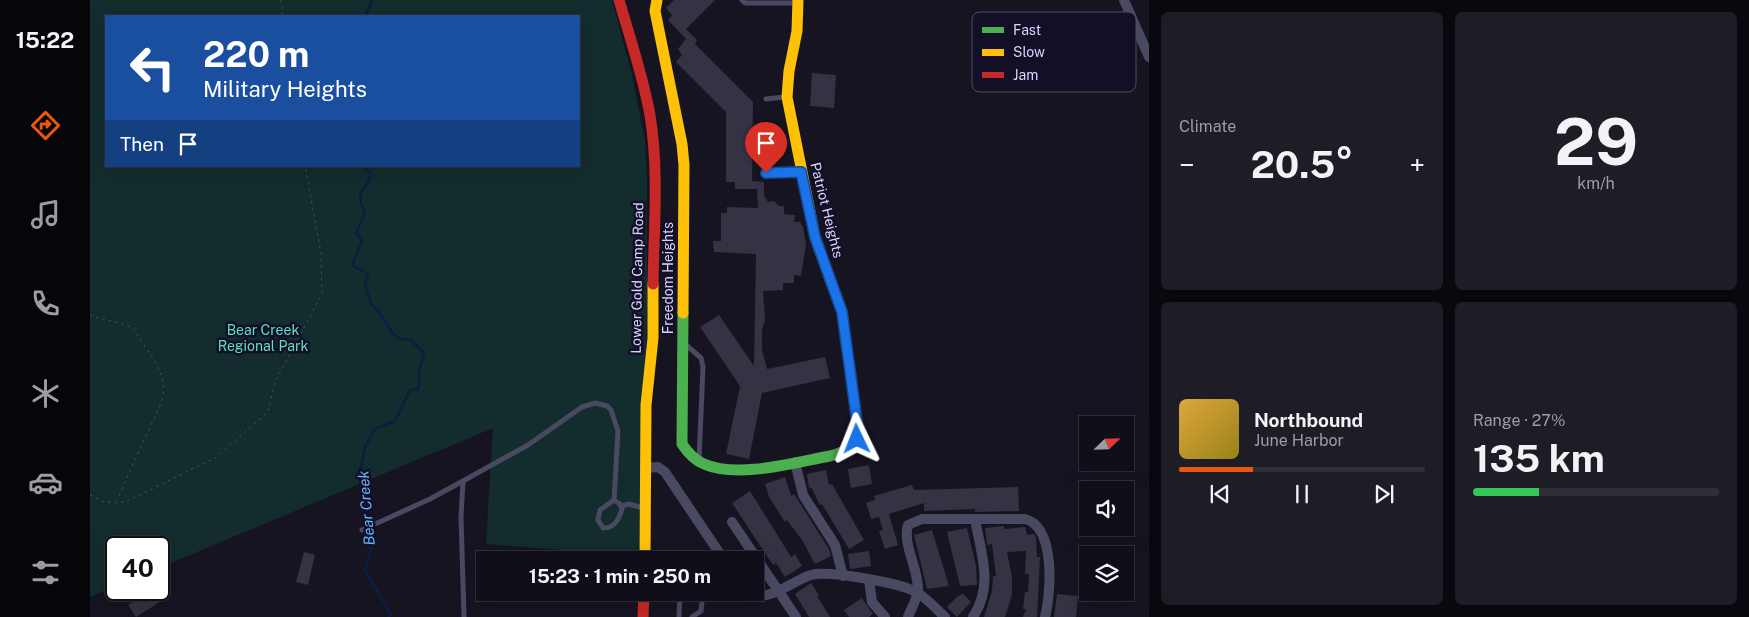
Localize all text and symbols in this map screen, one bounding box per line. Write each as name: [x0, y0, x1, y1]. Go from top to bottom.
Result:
legend: [972, 12, 1136, 92]
text: Fast: [1013, 22, 1041, 38]
text: 15:22: [16, 27, 74, 53]
text: 220 m: [203, 34, 309, 75]
icon: left: [120, 35, 185, 100]
text: Slow: [1013, 44, 1045, 60]
text: Jam: [1013, 67, 1038, 83]
text: Military Heights: [203, 76, 367, 102]
text: 29: [1554, 103, 1638, 180]
icon: directions: [28, 108, 63, 143]
text: Climate: [1179, 117, 1236, 136]
pin: [745, 122, 787, 173]
icon: arrive: [752, 129, 780, 157]
icon: arrive: [174, 130, 202, 158]
text: Then: [120, 133, 164, 155]
text: 20.5°: [1251, 142, 1353, 187]
text: −: [1179, 148, 1195, 181]
text: +: [1409, 148, 1425, 181]
street label: Patriot Heights: [807, 160, 847, 260]
text: km/h: [1577, 174, 1615, 193]
icon: music: [28, 197, 63, 232]
street label: Lower Gold Camp Road: [628, 202, 646, 354]
street label: Freedom Heights: [660, 222, 676, 334]
icon: phone: [28, 286, 63, 321]
park label: Bear Creek Regional Park: [218, 322, 308, 354]
icon: climate: [28, 376, 63, 411]
text: Northbound: [1254, 409, 1363, 431]
text: Range · 27%: [1473, 411, 1565, 430]
position arrow: [830, 412, 882, 464]
north arrow: [1079, 416, 1134, 471]
map controls: [1079, 416, 1134, 601]
text: June Harbor: [1254, 431, 1344, 450]
text: 135 km: [1473, 436, 1605, 481]
icon: car: [28, 465, 63, 500]
water label: Bear Creek: [354, 469, 378, 546]
icon: previous: [1206, 480, 1234, 508]
icon: pause: [1288, 480, 1316, 508]
icon: next: [1370, 480, 1398, 508]
button: sound: [1079, 481, 1134, 536]
speed limit sign: 40: [105, 536, 170, 601]
button: layers: [1079, 546, 1134, 601]
icon: filters: [28, 555, 63, 590]
text: 15:23 · 1 min · 250 m: [529, 565, 711, 587]

